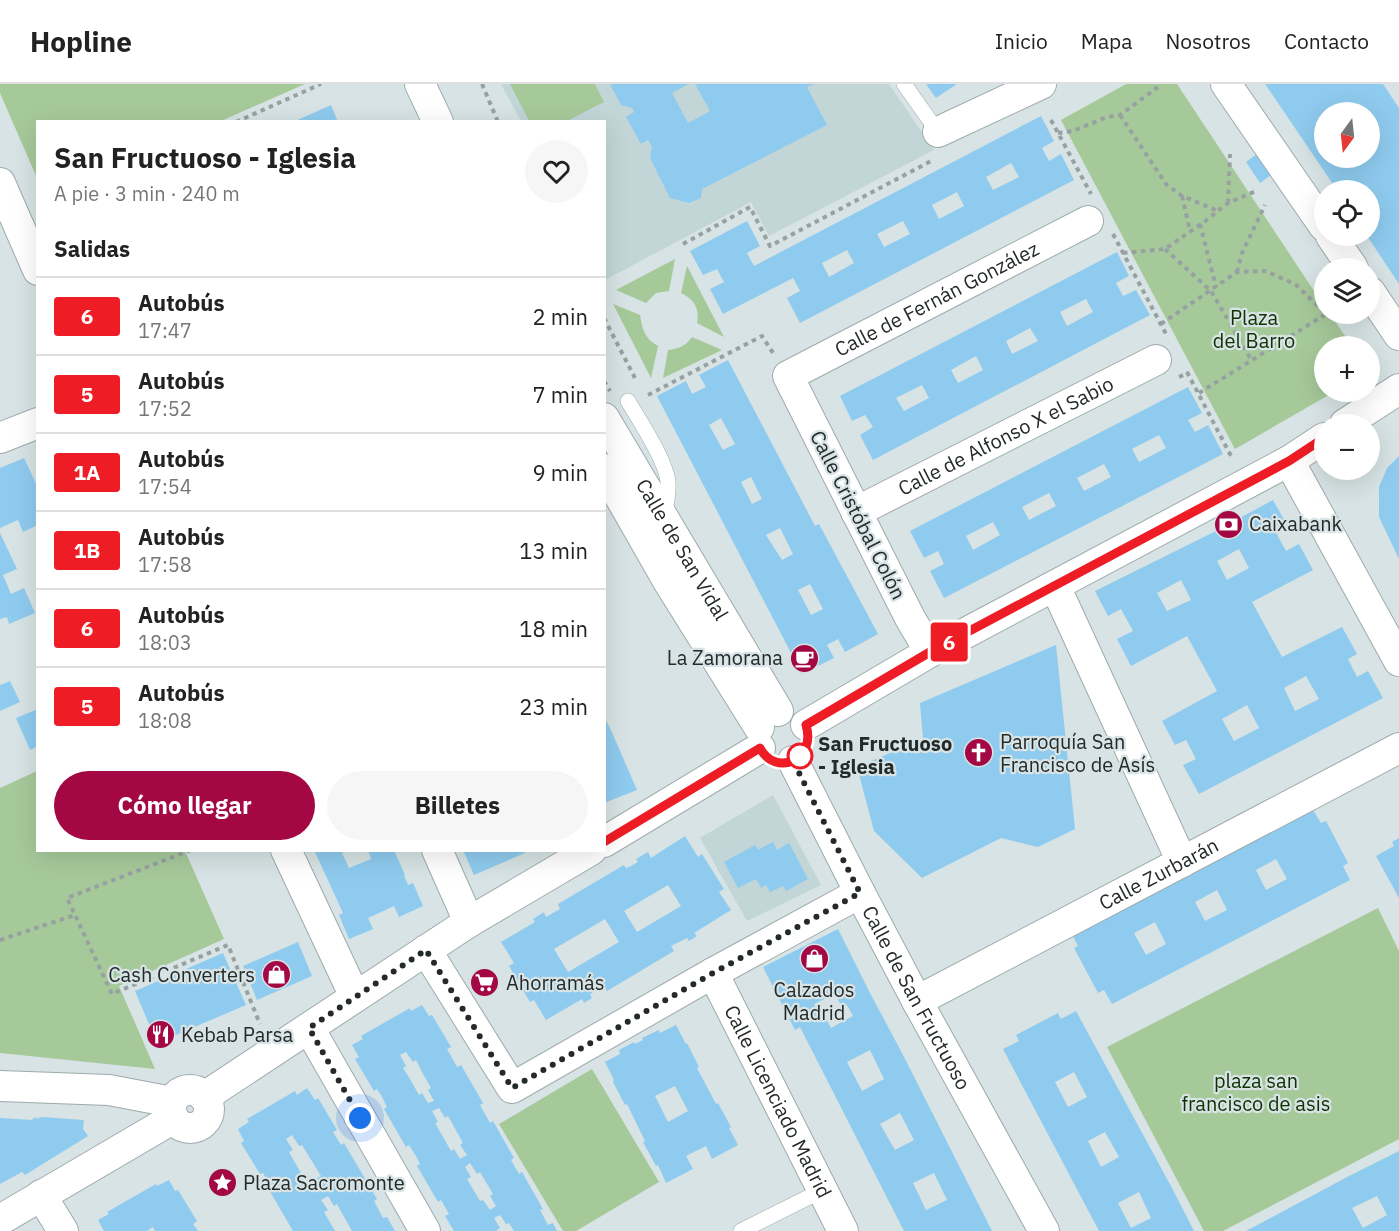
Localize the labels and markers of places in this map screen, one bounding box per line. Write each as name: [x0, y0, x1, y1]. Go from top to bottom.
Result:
bank icon: Caixabank: [1212, 508, 1244, 540]
place label: Caixabank: [1249, 510, 1343, 537]
cafe icon: La Zamorana: [788, 642, 820, 674]
place label: La Zamorana: [667, 644, 783, 671]
place label: Parroquía San Francisco de Asís: [1000, 728, 1155, 778]
place label: San Fructuoso - Iglesia: [818, 730, 952, 780]
church icon: Parroquía San Francisco de Asís: [963, 737, 995, 769]
marker: San Fructuoso - Iglesia: [787, 743, 813, 769]
shop icon: Calzados Madrid: [798, 943, 830, 975]
shop icon: Cash Converters: [260, 959, 292, 991]
place label: Cash Converters: [108, 961, 255, 988]
supermarket icon: Ahorramás: [469, 967, 501, 999]
place label: Ahorramás: [506, 969, 605, 996]
place label: Calzados Madrid: [773, 976, 855, 1026]
restaurant icon: Kebab Parsa: [144, 1019, 176, 1051]
place label: Kebab Parsa: [181, 1021, 293, 1048]
place icon: Plaza Sacromonte: [206, 1167, 238, 1199]
place label: Plaza Sacromonte: [243, 1169, 405, 1196]

